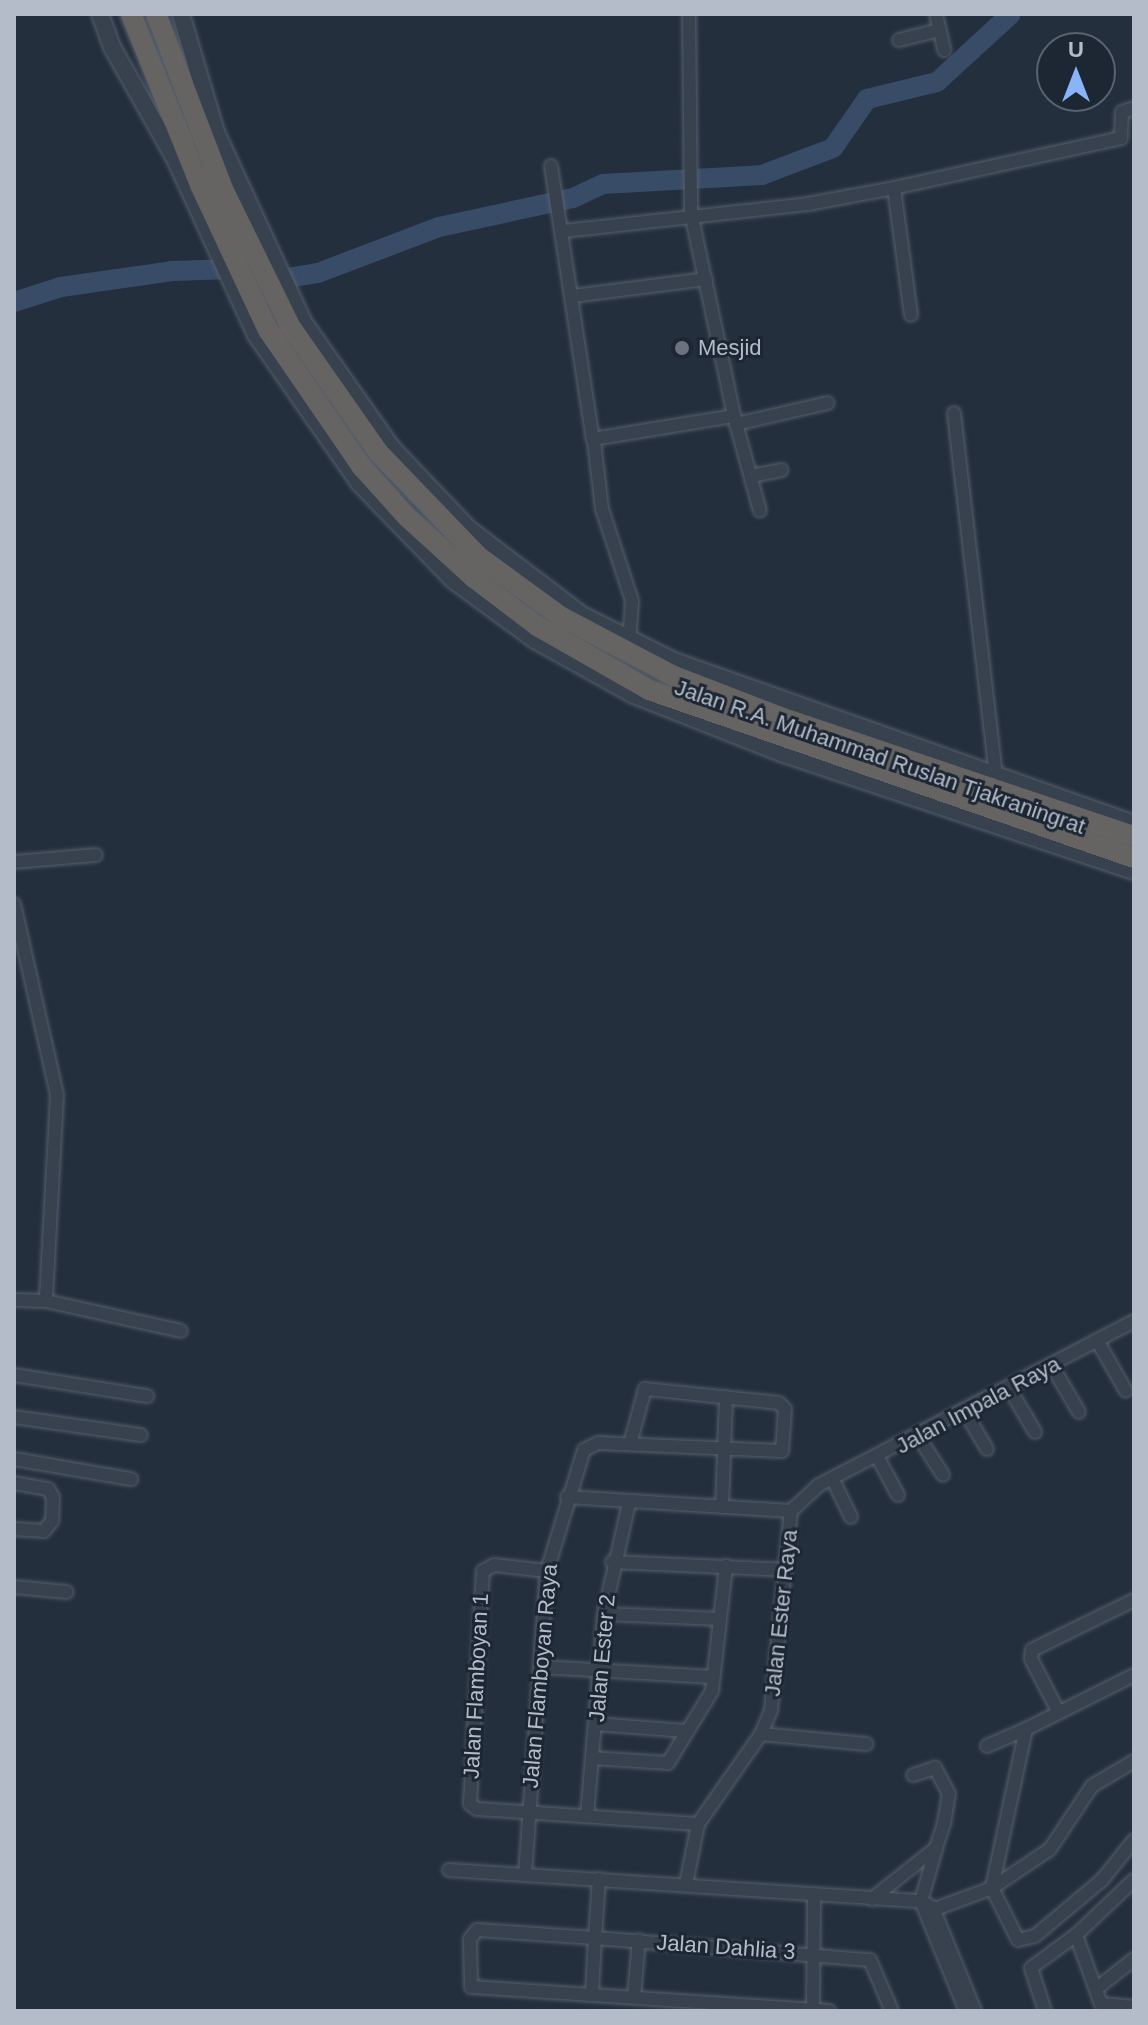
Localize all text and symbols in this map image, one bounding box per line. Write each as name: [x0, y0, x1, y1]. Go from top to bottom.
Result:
north arrow: [1036, 32, 1116, 112]
text: U: [1068, 37, 1084, 62]
place label: Mesjid: [698, 335, 762, 361]
marker: Mesjid: [673, 339, 691, 357]
street label: Jalan R.A. Muhammad Ruslan Tjakraningrat: [671, 674, 1089, 840]
street label: Jalan Impala Raya: [891, 1351, 1065, 1459]
street label: Jalan Ester Raya: [759, 1528, 803, 1698]
street label: Jalan Flamboyan Raya: [517, 1563, 563, 1789]
street label: Jalan Flamboyan 1: [458, 1592, 494, 1780]
street label: Jalan Ester 2: [583, 1593, 621, 1723]
street label: Jalan Dahlia 3: [656, 1929, 796, 1965]

